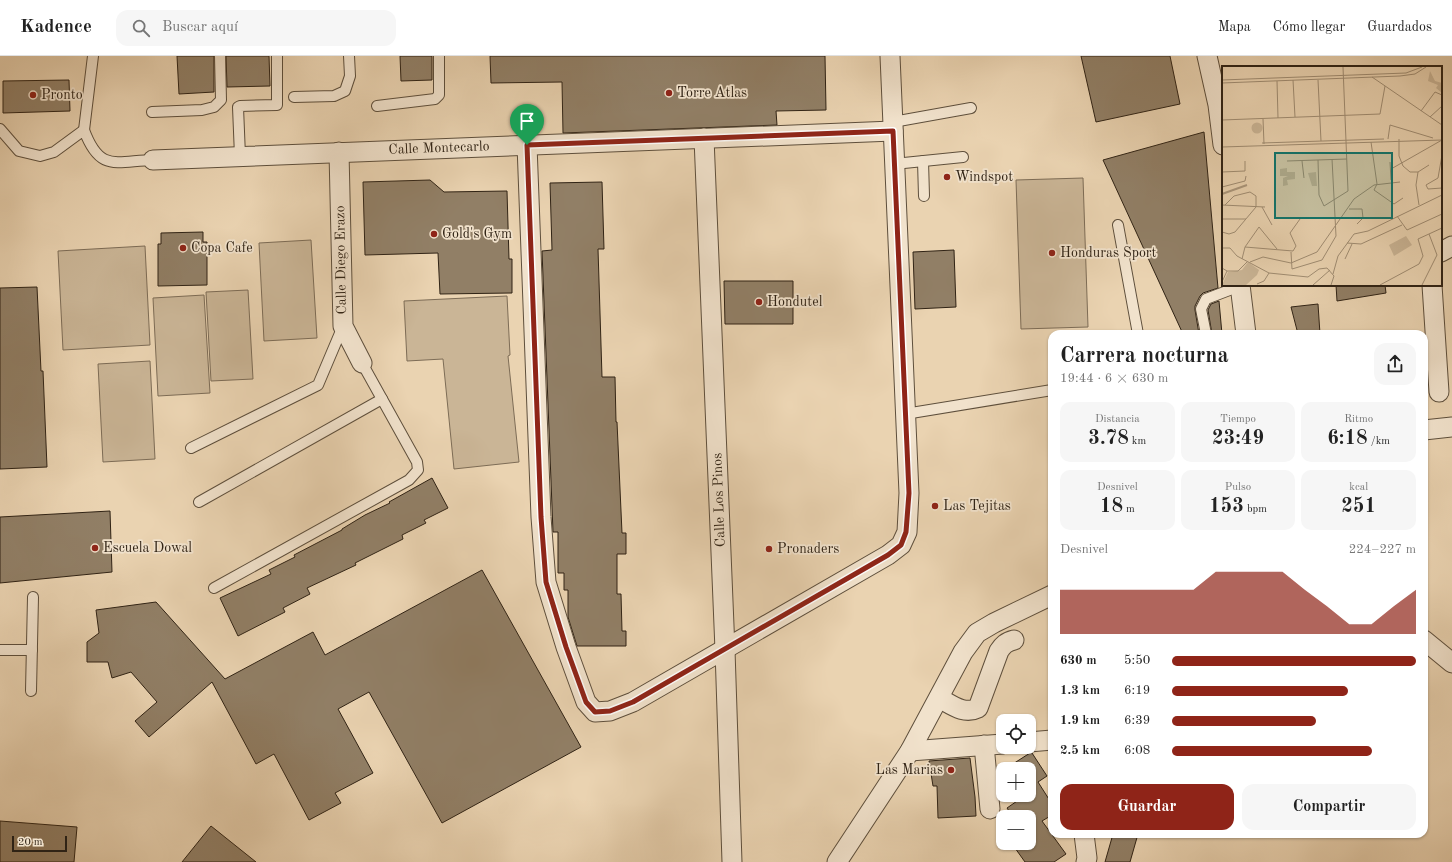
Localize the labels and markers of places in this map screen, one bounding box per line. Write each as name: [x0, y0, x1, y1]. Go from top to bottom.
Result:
place label: Torre Atlas: [677, 86, 747, 100]
place label: Pronto: [41, 88, 83, 102]
marker: Torre Atlas: [664, 88, 674, 98]
marker: Pronto: [28, 90, 38, 100]
pin: [510, 104, 544, 145]
place label: Windspot: [955, 170, 1013, 184]
marker: Windspot: [942, 172, 952, 182]
place label: Gold's Gym: [442, 227, 512, 241]
marker: Gold's Gym: [429, 229, 439, 239]
place label: Copa Cafe: [191, 241, 253, 255]
marker: Copa Cafe: [178, 243, 188, 253]
place label: Honduras Sport: [1060, 246, 1157, 260]
marker: Honduras Sport: [1047, 248, 1057, 258]
place label: Hondutel: [767, 295, 823, 309]
marker: Hondutel: [754, 297, 764, 307]
place label: Las Tejitas: [943, 499, 1011, 513]
marker: Las Tejitas: [930, 501, 940, 511]
place label: Escuela Dowal: [103, 541, 192, 555]
place label: Pronaders: [777, 542, 839, 556]
marker: Escuela Dowal: [90, 543, 100, 553]
marker: Pronaders: [764, 544, 774, 554]
place label: Las Marias: [876, 763, 943, 777]
marker: Las Marias: [946, 765, 956, 775]

